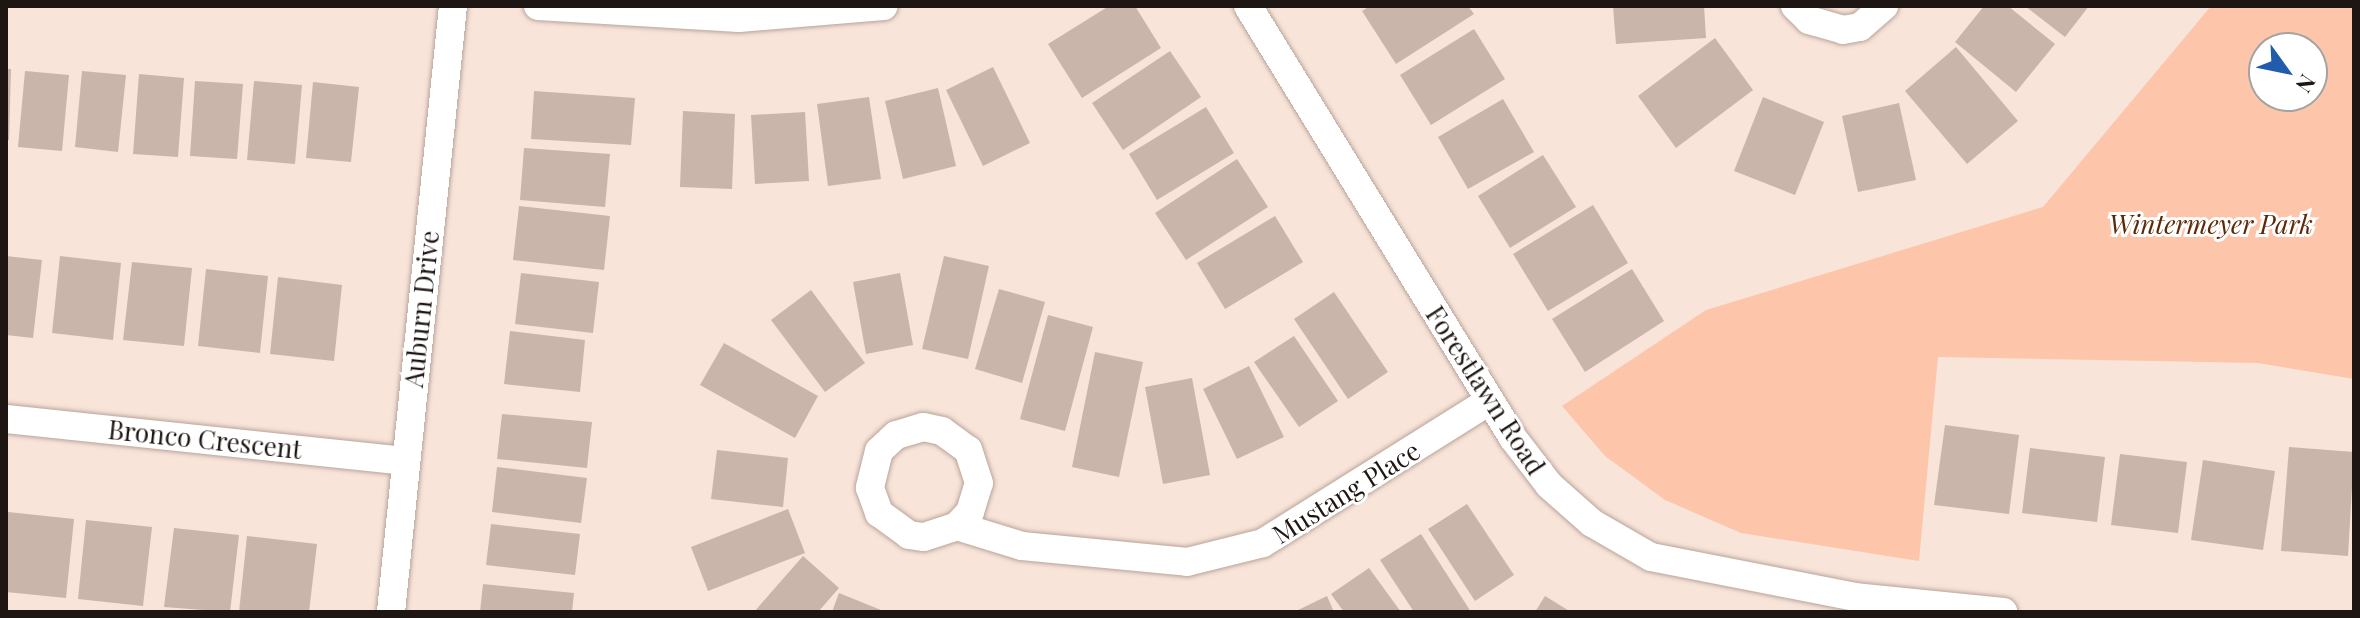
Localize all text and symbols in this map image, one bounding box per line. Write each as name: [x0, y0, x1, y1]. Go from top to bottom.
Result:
north arrow: [2248, 32, 2328, 112]
text: N: [2290, 69, 2323, 99]
park label: Wintermeyer Park: [2109, 208, 2313, 240]
street label: Auburn Drive: [397, 229, 445, 389]
street label: Forestlawn Road: [1420, 300, 1552, 480]
street label: Bronco Crescent: [107, 413, 303, 465]
street label: Mustang Place: [1267, 434, 1425, 550]

